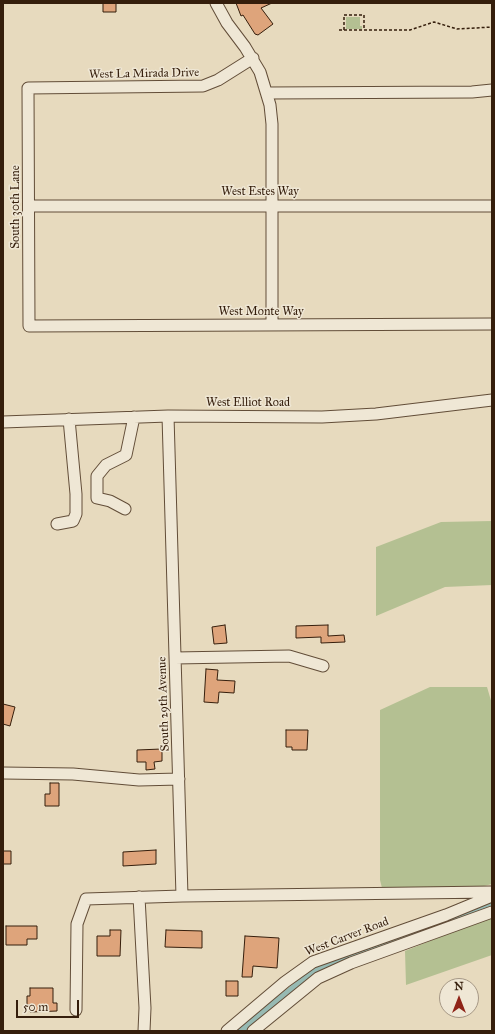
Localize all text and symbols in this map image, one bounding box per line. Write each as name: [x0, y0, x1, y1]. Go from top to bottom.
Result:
street label: West La Mirada Drive: [89, 66, 199, 82]
street label: South 30th Lane: [9, 165, 23, 249]
street label: West Estes Way: [221, 185, 299, 199]
street label: West Monte Way: [218, 305, 304, 319]
street label: West Elliot Road: [206, 396, 290, 410]
street label: South 29th Avenue: [155, 656, 173, 752]
street label: West Carver Road: [303, 914, 391, 960]
north arrow: [439, 978, 479, 1018]
text: N: [454, 980, 464, 993]
scale bar: [18, 992, 81, 1018]
text: 50 m: [23, 1000, 48, 1014]

